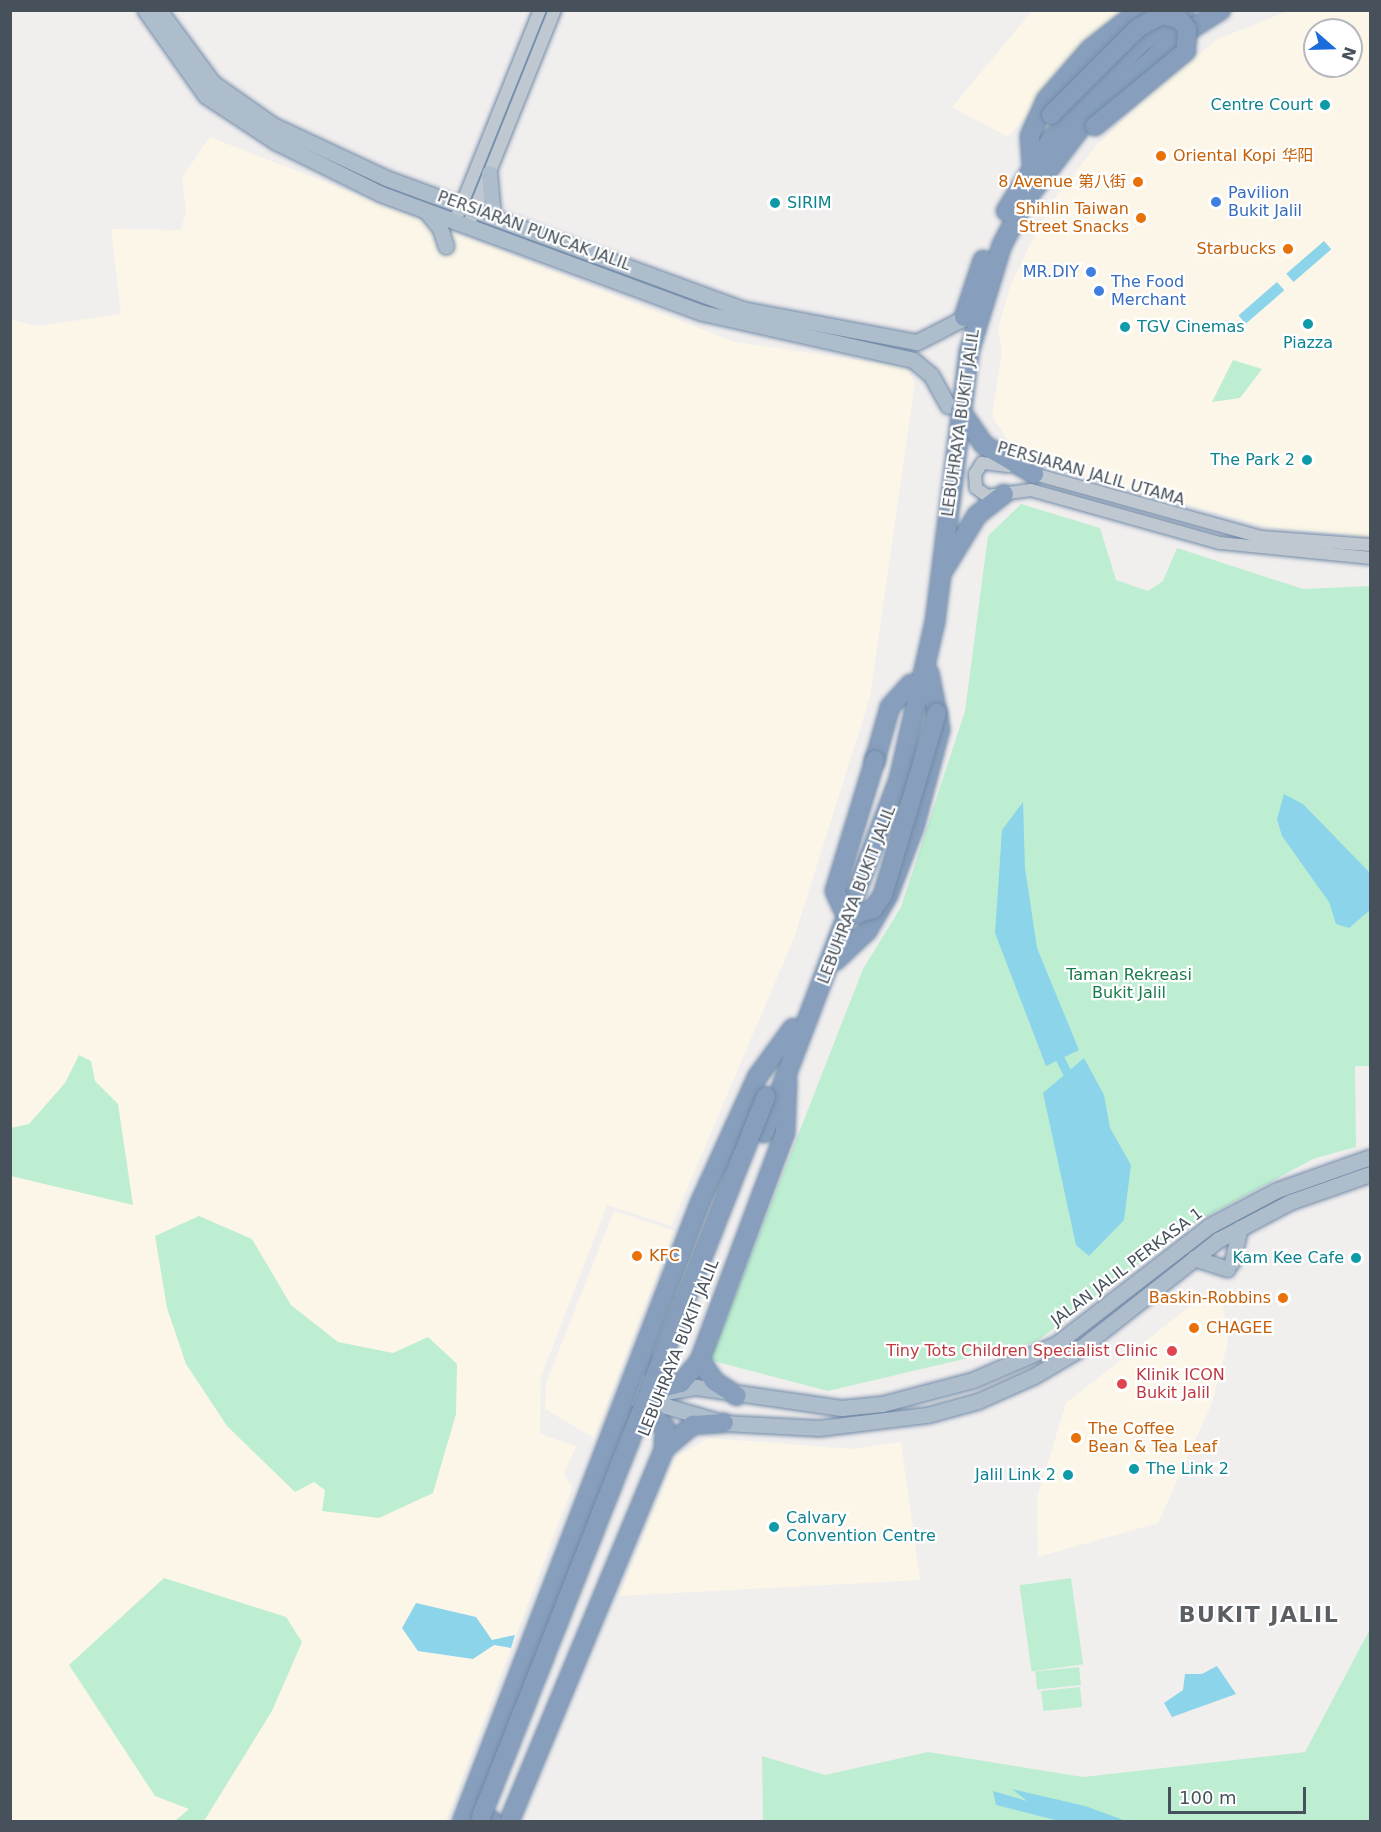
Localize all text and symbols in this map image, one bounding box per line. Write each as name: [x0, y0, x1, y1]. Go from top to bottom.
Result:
north arrow: [1303, 18, 1363, 78]
text: N: [1337, 44, 1360, 63]
place label: Centre Court: [1210, 95, 1313, 115]
marker: Centre Court: [1318, 98, 1332, 112]
place label: Oriental Kopi 华阳: [1173, 146, 1313, 166]
marker: Oriental Kopi 华阳: [1154, 149, 1168, 163]
place label: 8 Avenue 第八街: [998, 172, 1126, 192]
marker: 8 Avenue 第八街: [1131, 175, 1145, 189]
place label: Pavilion Bukit Jalil: [1228, 183, 1302, 221]
street label: PERSIARAN PUNCAK JALIL: [435, 187, 633, 275]
place label: SIRIM: [787, 193, 832, 213]
marker: Pavilion Bukit Jalil: [1209, 195, 1223, 209]
marker: SIRIM: [768, 196, 782, 210]
place label: Shihlin Taiwan Street Snacks: [1016, 199, 1129, 237]
marker: Shihlin Taiwan Street Snacks: [1134, 211, 1148, 225]
place label: Starbucks: [1196, 239, 1276, 259]
marker: Starbucks: [1281, 242, 1295, 256]
place label: MR.DIY: [1023, 262, 1079, 282]
marker: MR.DIY: [1084, 265, 1098, 279]
place label: The Food Merchant: [1111, 272, 1186, 310]
marker: The Food Merchant: [1092, 284, 1106, 298]
place label: TGV Cinemas: [1137, 317, 1245, 337]
marker: Piazza: [1301, 317, 1315, 331]
marker: TGV Cinemas: [1118, 320, 1132, 334]
street label: LEBUHRAYA BUKIT JALIL: [938, 328, 984, 518]
place label: Piazza: [1283, 333, 1333, 353]
street label: PERSIARAN JALIL UTAMA: [995, 438, 1187, 510]
place label: The Park 2: [1210, 450, 1295, 470]
marker: The Park 2: [1300, 453, 1314, 467]
street label: LEBUHRAYA BUKIT JALIL: [814, 803, 900, 987]
park label: Taman Rekreasi Bukit Jalil: [1066, 965, 1192, 1003]
street label: JALAN JALIL PERKASA 1: [1048, 1204, 1206, 1330]
place label: KFC: [649, 1246, 680, 1266]
place label: Kam Kee Cafe: [1232, 1248, 1344, 1268]
marker: KFC: [630, 1249, 644, 1263]
marker: Kam Kee Cafe: [1349, 1251, 1363, 1265]
street label: LEBUHRAYA BUKIT JALIL: [635, 1257, 723, 1439]
place label: Baskin-Robbins: [1149, 1288, 1271, 1308]
marker: Baskin-Robbins: [1276, 1291, 1290, 1305]
place label: CHAGEE: [1206, 1318, 1272, 1338]
marker: CHAGEE: [1187, 1321, 1201, 1335]
place label: Tiny Tots Children Specialist Clinic: [886, 1341, 1158, 1361]
marker: Tiny Tots Children Specialist Clinic: [1163, 1342, 1181, 1360]
place label: Klinik ICON Bukit Jalil: [1136, 1365, 1225, 1403]
marker: Klinik ICON Bukit Jalil: [1113, 1375, 1131, 1393]
place label: The Coffee Bean & Tea Leaf: [1088, 1419, 1217, 1457]
marker: The Coffee Bean & Tea Leaf: [1069, 1431, 1083, 1445]
place label: The Link 2: [1146, 1459, 1229, 1479]
marker: The Link 2: [1127, 1462, 1141, 1476]
place label: Jalil Link 2: [975, 1465, 1056, 1485]
marker: Jalil Link 2: [1061, 1468, 1075, 1482]
place label: Calvary Convention Centre: [786, 1508, 936, 1546]
marker: Calvary Convention Centre: [767, 1520, 781, 1534]
district label: BUKIT JALIL: [1179, 1602, 1339, 1628]
scale bar: [1171, 1775, 1309, 1813]
text: 100 m: [1179, 1787, 1237, 1808]

